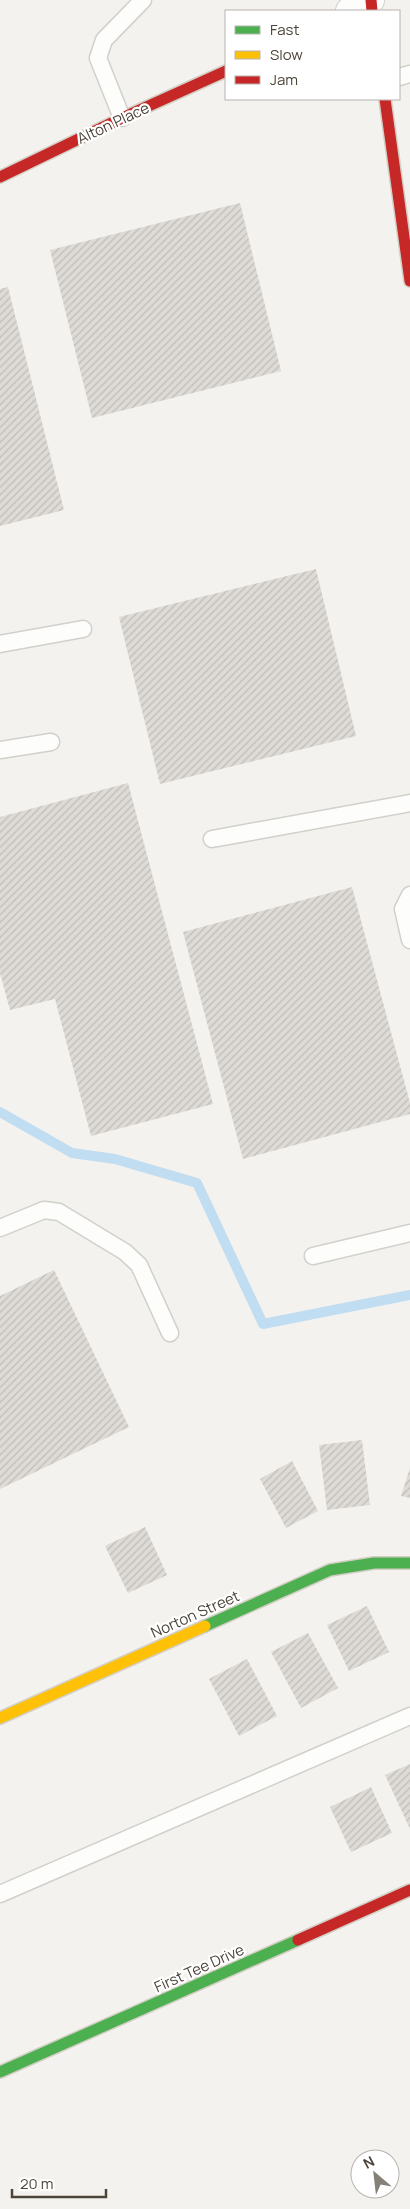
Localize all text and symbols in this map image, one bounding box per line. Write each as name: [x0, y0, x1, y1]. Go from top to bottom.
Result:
legend: [225, 10, 400, 100]
text: Fast: [270, 19, 299, 40]
text: Slow: [270, 44, 303, 65]
text: Jam: [270, 69, 298, 90]
street label: Alton Place: [74, 97, 153, 149]
street label: Norton Street: [147, 1585, 243, 1643]
street label: First Tee Drive: [151, 1939, 248, 1997]
north arrow: [350, 2149, 400, 2199]
text: N: [360, 2151, 378, 2173]
scale bar: [12, 2166, 106, 2198]
text: 20 m: [20, 2173, 53, 2194]

